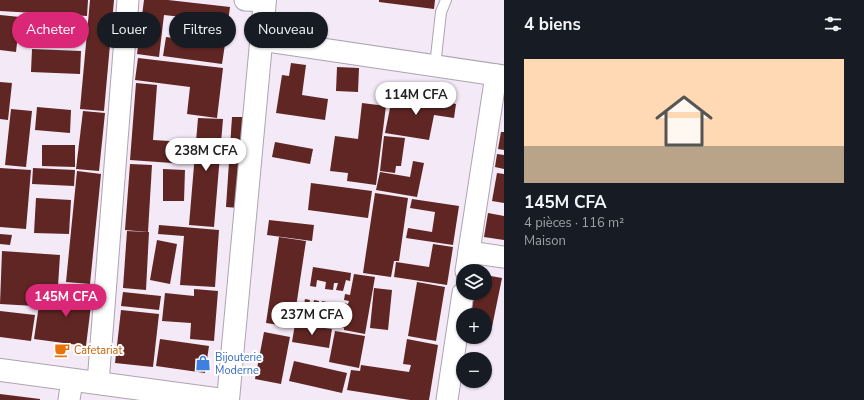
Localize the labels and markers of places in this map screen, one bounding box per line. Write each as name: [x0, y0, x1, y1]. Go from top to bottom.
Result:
pin: 114M CFA: [375, 82, 457, 116]
pin: 238M CFA: [165, 138, 247, 172]
pin: 145M CFA: [25, 284, 107, 318]
pin: 237M CFA: [271, 302, 353, 336]
cafe icon: Cafetariat: [53, 341, 71, 359]
place label: Cafetariat: [74, 343, 122, 358]
place label: Bijouterie Moderne: [215, 350, 262, 378]
shop icon: Bijouterie Moderne: [194, 354, 212, 372]

